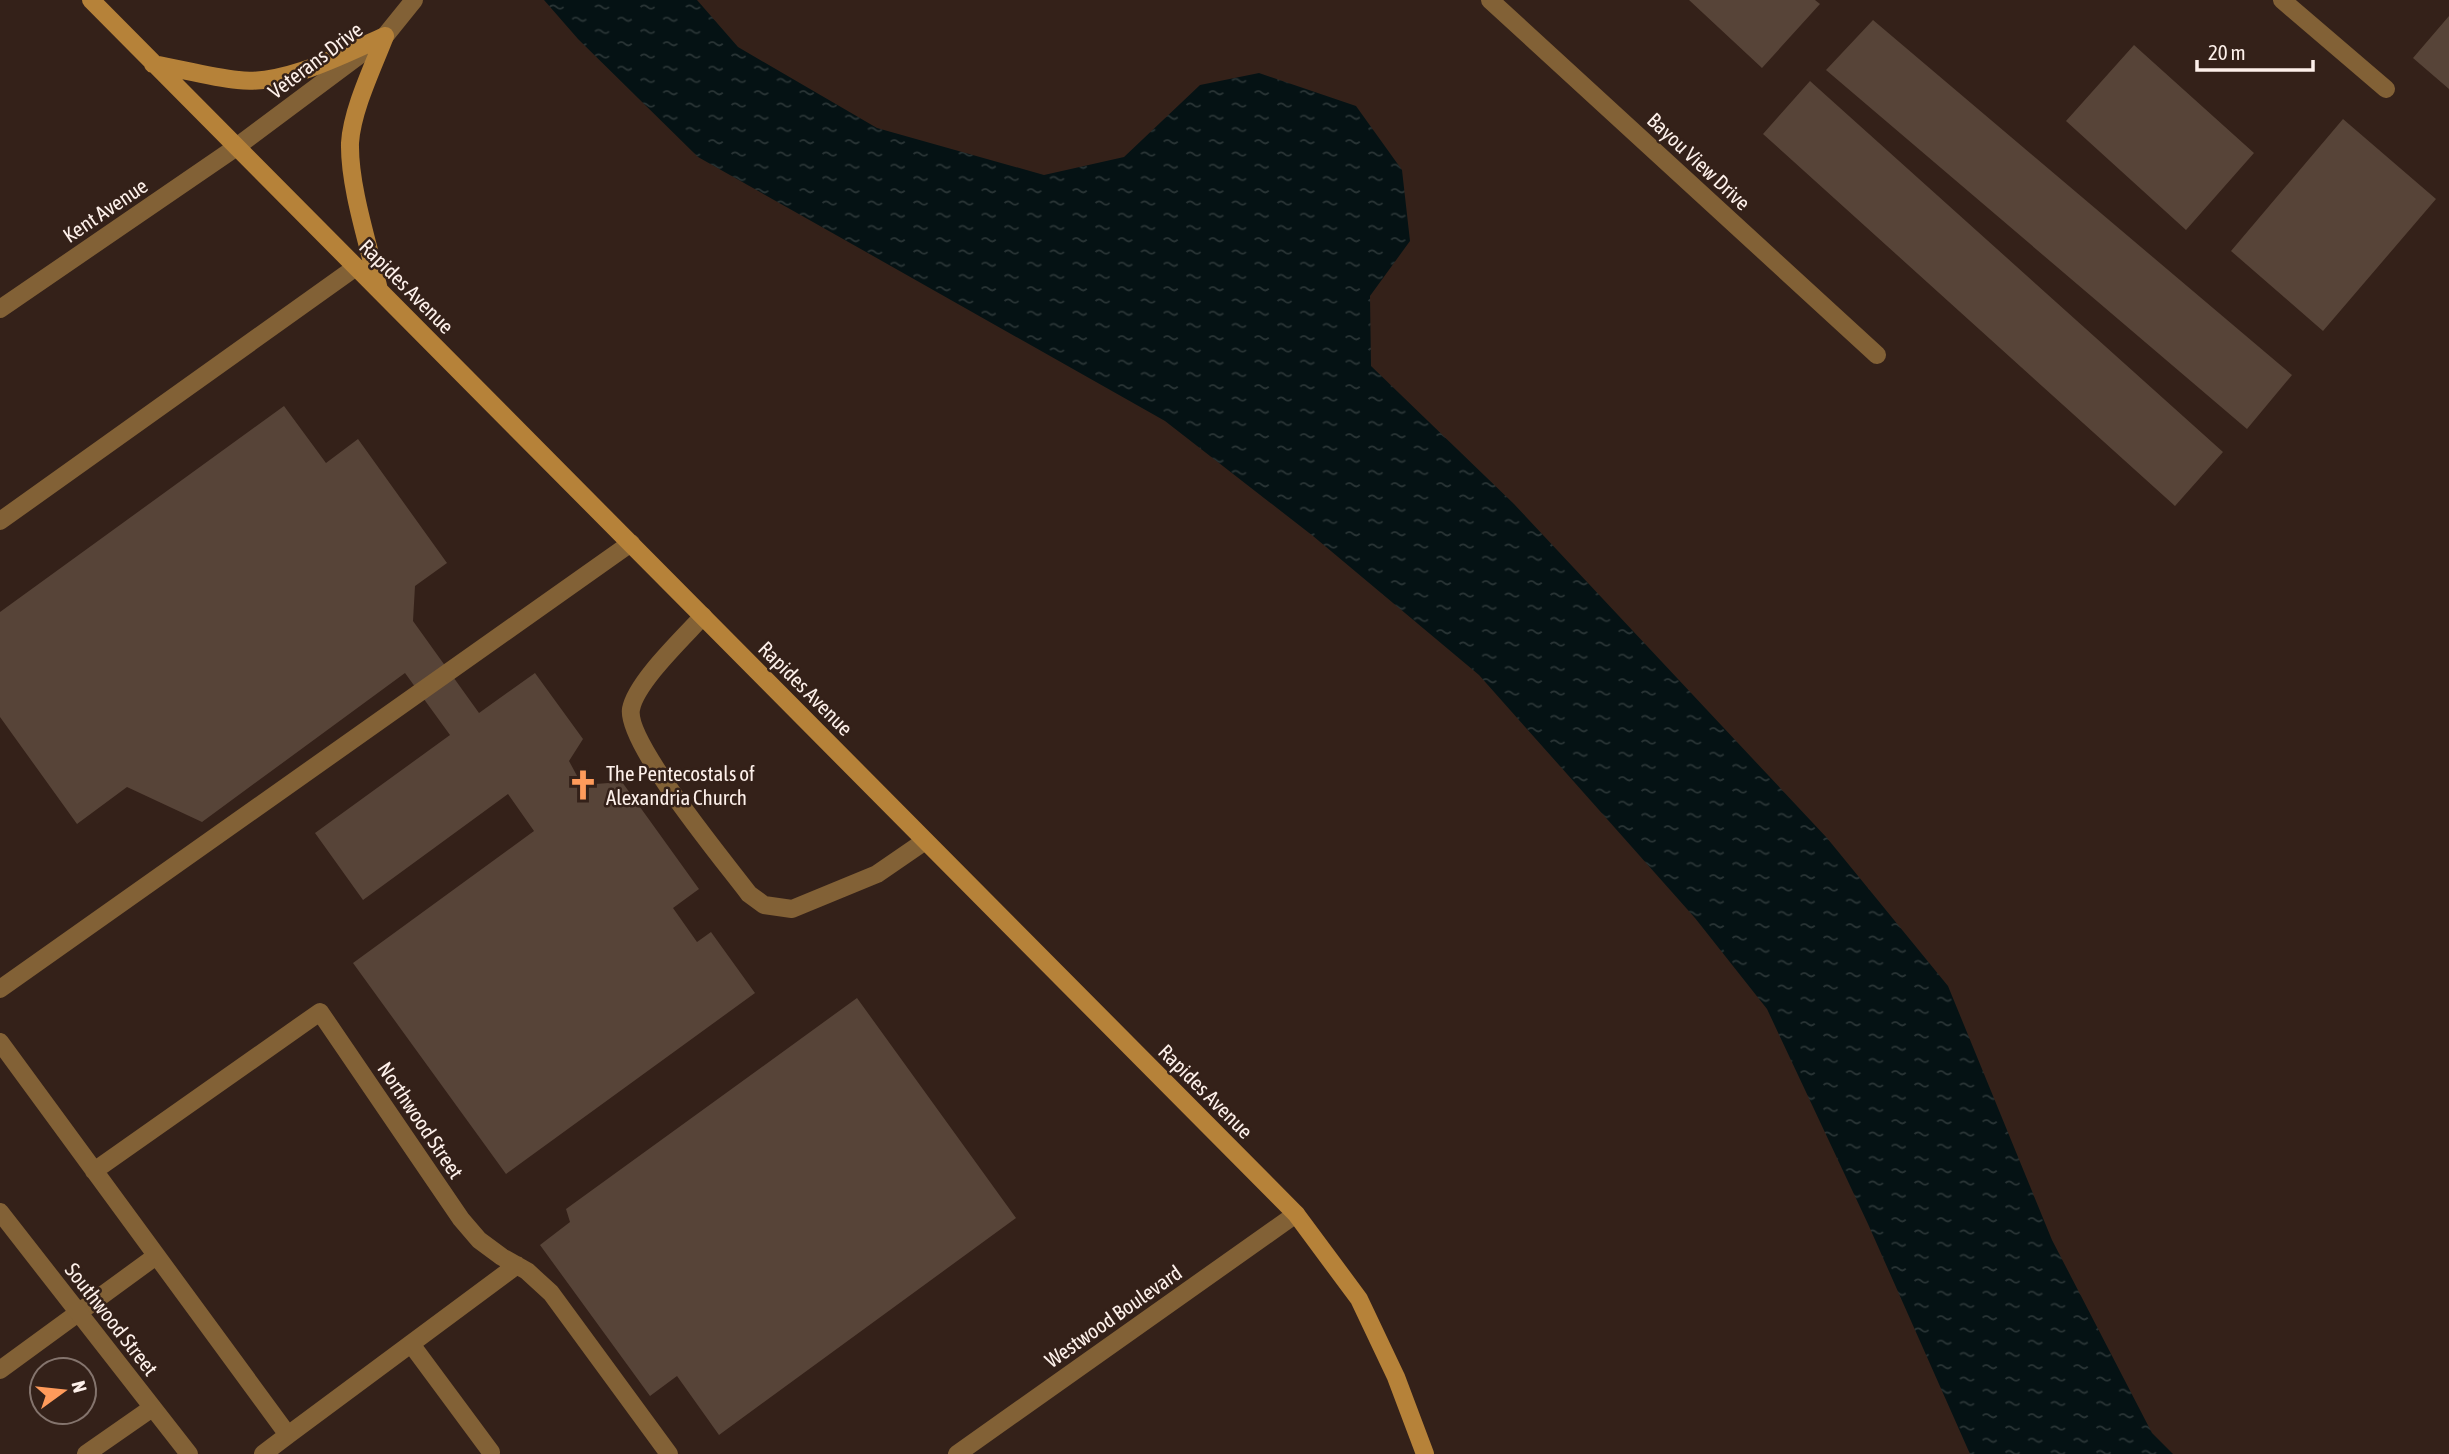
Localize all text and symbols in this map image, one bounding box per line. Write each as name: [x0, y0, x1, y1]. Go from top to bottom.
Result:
street label: Veterans Drive: [263, 17, 367, 103]
scale bar: [2197, 28, 2312, 72]
text: 20 m: [2208, 40, 2246, 64]
street label: Bayou View Drive: [1643, 107, 1755, 215]
street label: Kent Avenue: [58, 173, 152, 247]
street label: Rapides Avenue: [355, 234, 459, 338]
street label: Rapides Avenue: [754, 636, 858, 740]
place label: The Pentecostals of Alexandria Church: [606, 761, 755, 809]
church icon: The Pentecostals of Alexandria Church: [566, 768, 600, 802]
street label: Rapides Avenue: [1154, 1039, 1258, 1143]
street label: Northwood Street: [373, 1057, 469, 1183]
street label: Southwood Street: [61, 1258, 163, 1380]
street label: Westwood Boulevard: [1040, 1260, 1186, 1372]
north arrow: [28, 1356, 98, 1426]
text: N: [67, 1378, 91, 1395]

